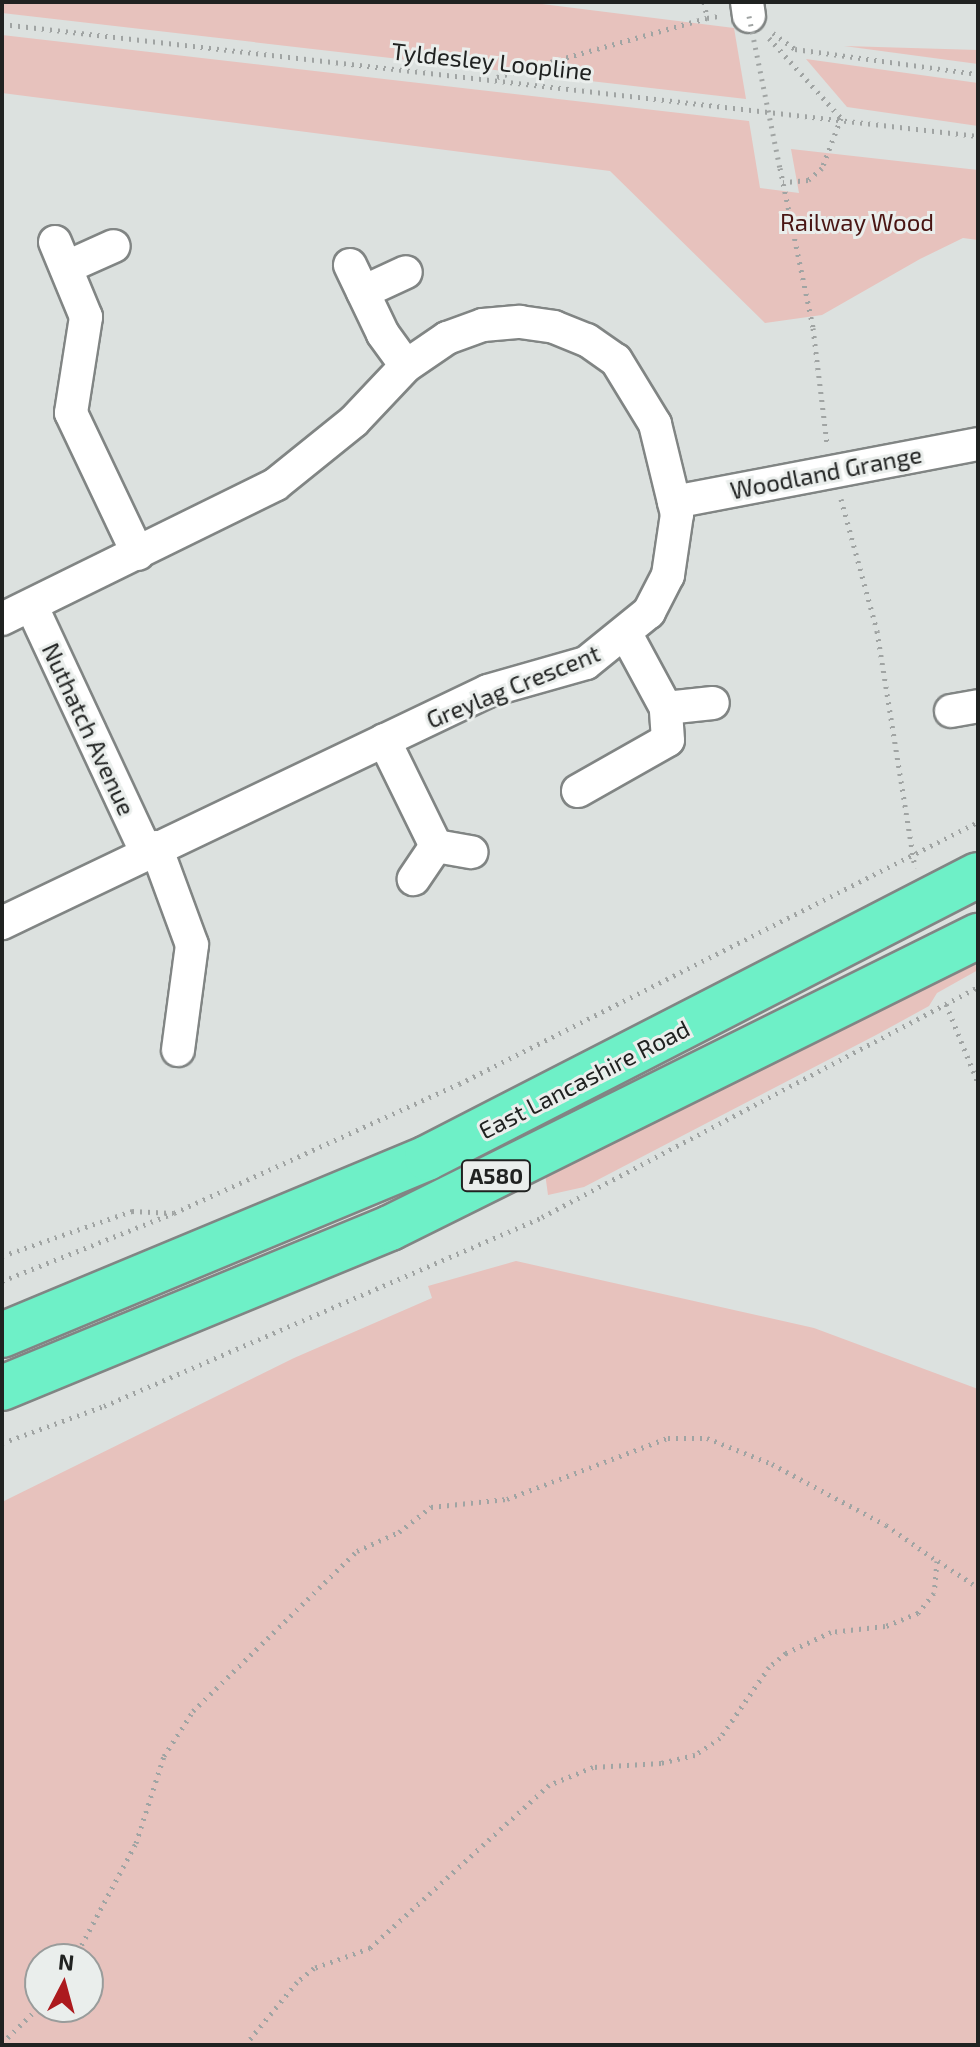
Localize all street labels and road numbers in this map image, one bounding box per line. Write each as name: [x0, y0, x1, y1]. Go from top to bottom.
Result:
street label: Tyldesley Loopline: [390, 36, 594, 86]
street label: Woodland Grange: [728, 439, 924, 505]
street label: Nuthatch Avenue: [36, 638, 142, 820]
street label: Greylag Crescent: [422, 638, 604, 734]
street label: East Lancashire Road: [474, 1013, 694, 1145]
road number: A580: [460, 1158, 532, 1194]

